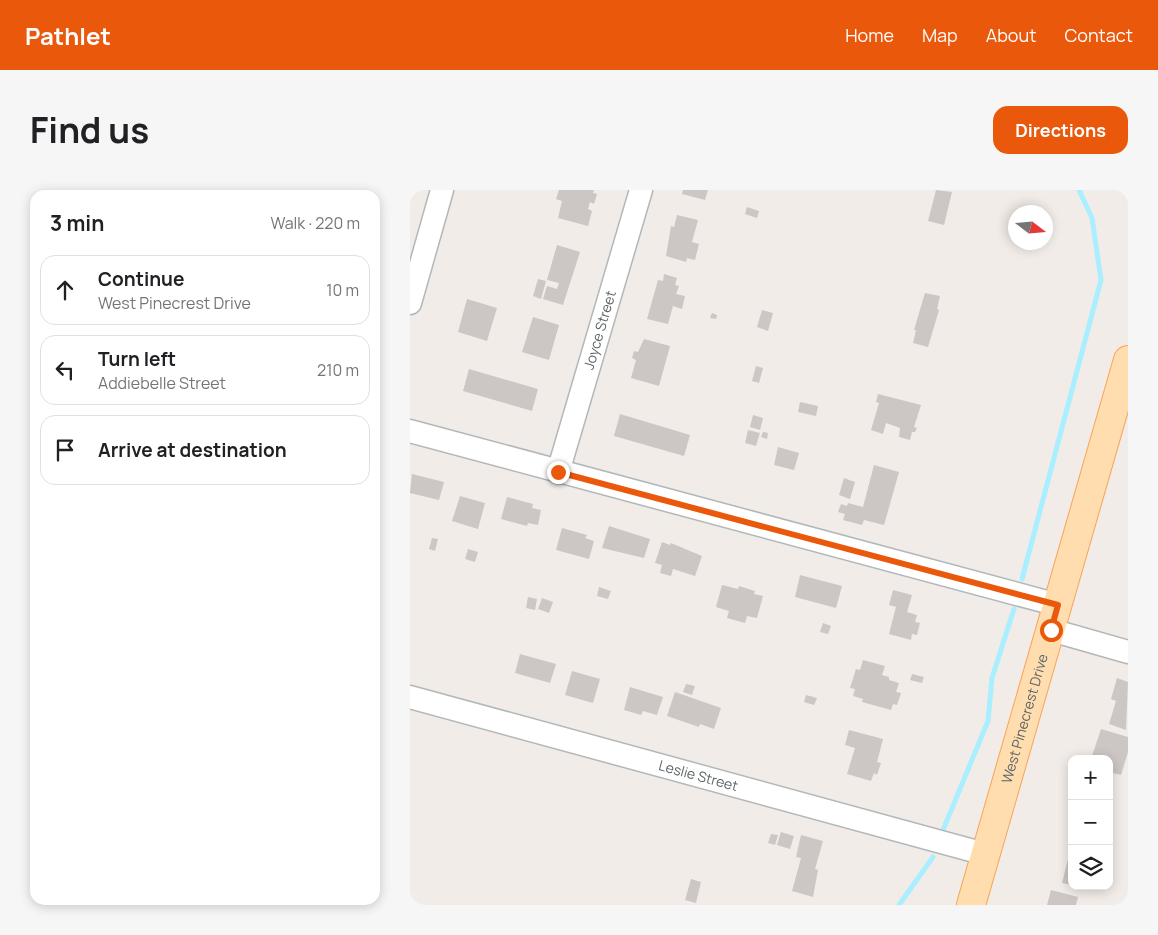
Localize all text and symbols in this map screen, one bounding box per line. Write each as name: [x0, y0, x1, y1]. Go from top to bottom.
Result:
text: Pathlet: [25, 19, 111, 52]
text: Home: [845, 23, 894, 47]
text: Map: [922, 23, 958, 47]
text: About: [986, 23, 1036, 47]
text: Contact: [1064, 23, 1133, 47]
text: Find us: [30, 106, 149, 154]
button: Directions: [993, 106, 1128, 154]
north arrow: [1008, 205, 1053, 250]
text: 3 min: [50, 209, 104, 237]
text: Walk · 220 m: [270, 212, 360, 234]
text: Continue: [98, 266, 184, 292]
icon: ahead: [51, 276, 79, 304]
text: 10 m: [326, 279, 359, 301]
street label: Joyce Street: [579, 288, 620, 372]
text: West Pinecrest Drive: [98, 292, 251, 314]
text: Turn left: [98, 346, 176, 372]
icon: left: [51, 356, 79, 384]
text: 210 m: [317, 359, 359, 381]
text: Addiebelle Street: [98, 372, 226, 394]
icon: arrive: [51, 436, 79, 464]
text: Arrive at destination: [98, 437, 287, 463]
route end: [547, 461, 570, 484]
route start: [1040, 619, 1063, 642]
street label: West Pinecrest Drive: [997, 651, 1052, 785]
street label: Leslie Street: [657, 755, 741, 795]
map controls: [1068, 755, 1113, 890]
button: +: [1068, 755, 1113, 800]
button: −: [1068, 800, 1113, 845]
button: layers: [1068, 845, 1113, 890]

